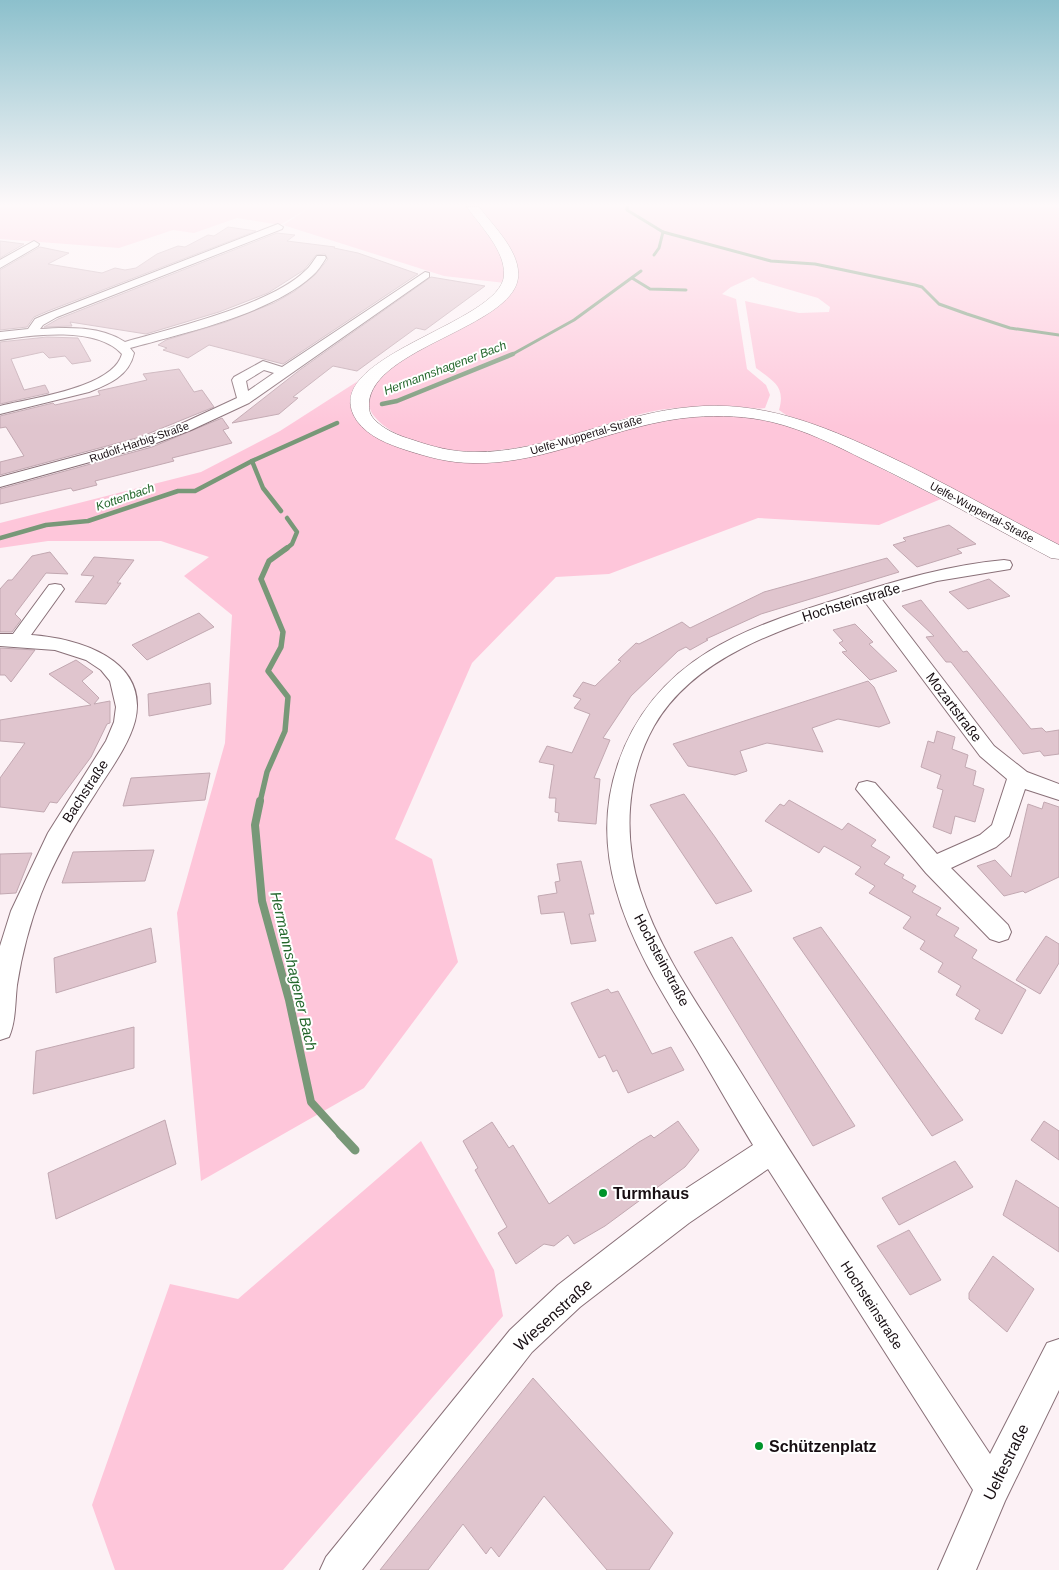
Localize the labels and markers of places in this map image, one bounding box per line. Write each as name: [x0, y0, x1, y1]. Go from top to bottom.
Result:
place label: Turmhaus: [613, 1185, 689, 1202]
marker: Turmhaus: [597, 1187, 609, 1199]
place label: Schützenplatz: [769, 1438, 877, 1455]
marker: Schützenplatz: [753, 1440, 765, 1452]

